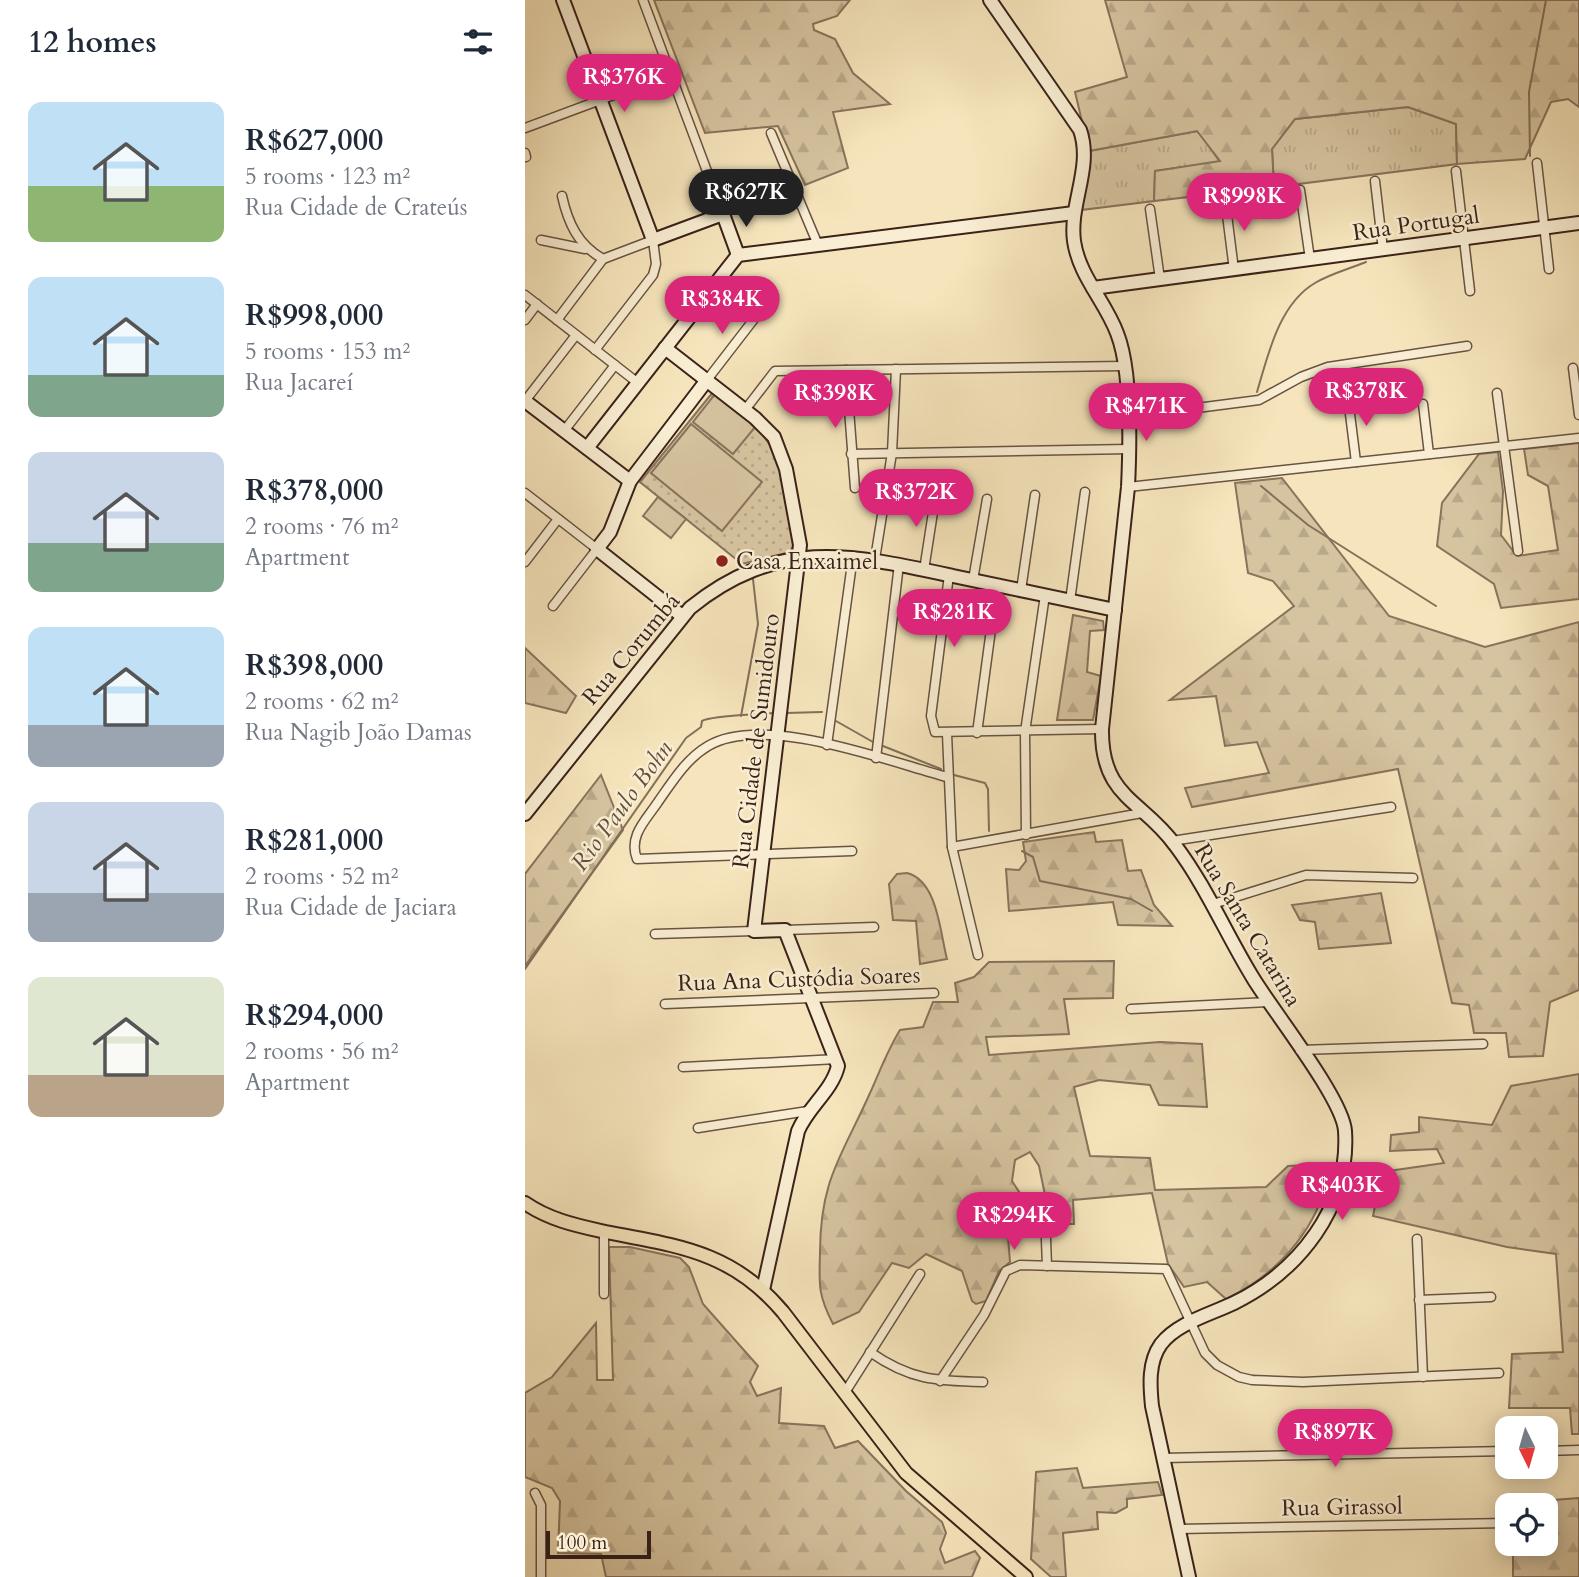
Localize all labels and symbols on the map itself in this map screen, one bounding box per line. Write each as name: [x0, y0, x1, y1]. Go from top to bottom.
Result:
pin: R$376K: [567, 54, 681, 114]
pin: R$627K: [689, 170, 803, 229]
pin: R$998K: [1187, 174, 1301, 233]
street label: Rua Portugal: [1351, 200, 1482, 248]
pin: R$384K: [665, 276, 779, 336]
pin: R$378K: [1309, 368, 1423, 428]
pin: R$398K: [778, 370, 892, 430]
pin: R$471K: [1089, 384, 1203, 443]
pin: R$372K: [859, 470, 973, 529]
place label: Casa Enxaimel: [736, 546, 878, 577]
marker: Casa Enxaimel: [714, 553, 730, 569]
street label: Rua Corumbá: [575, 586, 687, 712]
pin: R$281K: [897, 590, 1011, 649]
street label: Rua Cidade de Sumidouro: [725, 612, 787, 870]
water label: Rio Paulo Bohn: [564, 734, 681, 878]
street label: Rua Santa Catarina: [1187, 838, 1309, 1012]
street label: Rua Ana Custódia Soares: [677, 959, 921, 999]
pin: R$403K: [1285, 1162, 1399, 1222]
pin: R$294K: [957, 1192, 1071, 1252]
pin: R$897K: [1278, 1410, 1392, 1469]
north arrow: [1495, 1416, 1557, 1479]
street label: Rua Girassol: [1281, 1490, 1403, 1524]
scale bar: [546, 1528, 651, 1560]

